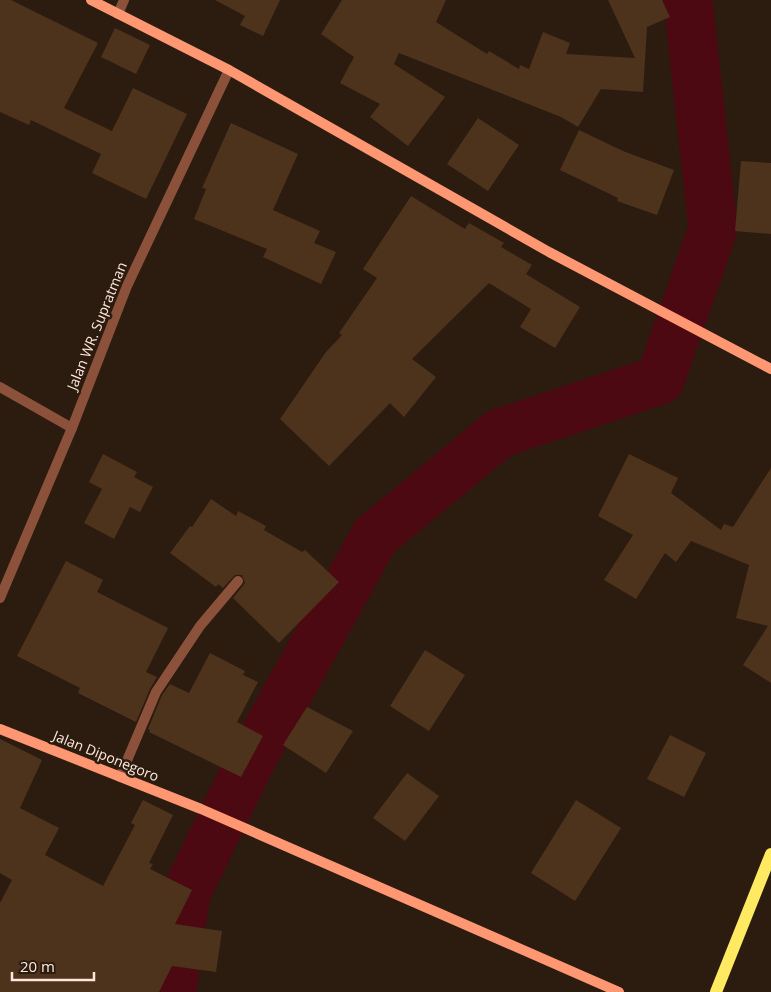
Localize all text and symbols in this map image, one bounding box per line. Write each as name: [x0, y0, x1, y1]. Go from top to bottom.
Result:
street label: Jalan WR. Supratman: [61, 259, 131, 395]
street label: Jalan Diponegoro: [49, 725, 162, 785]
scale bar: [12, 950, 95, 982]
text: 20 m: [20, 956, 55, 976]

